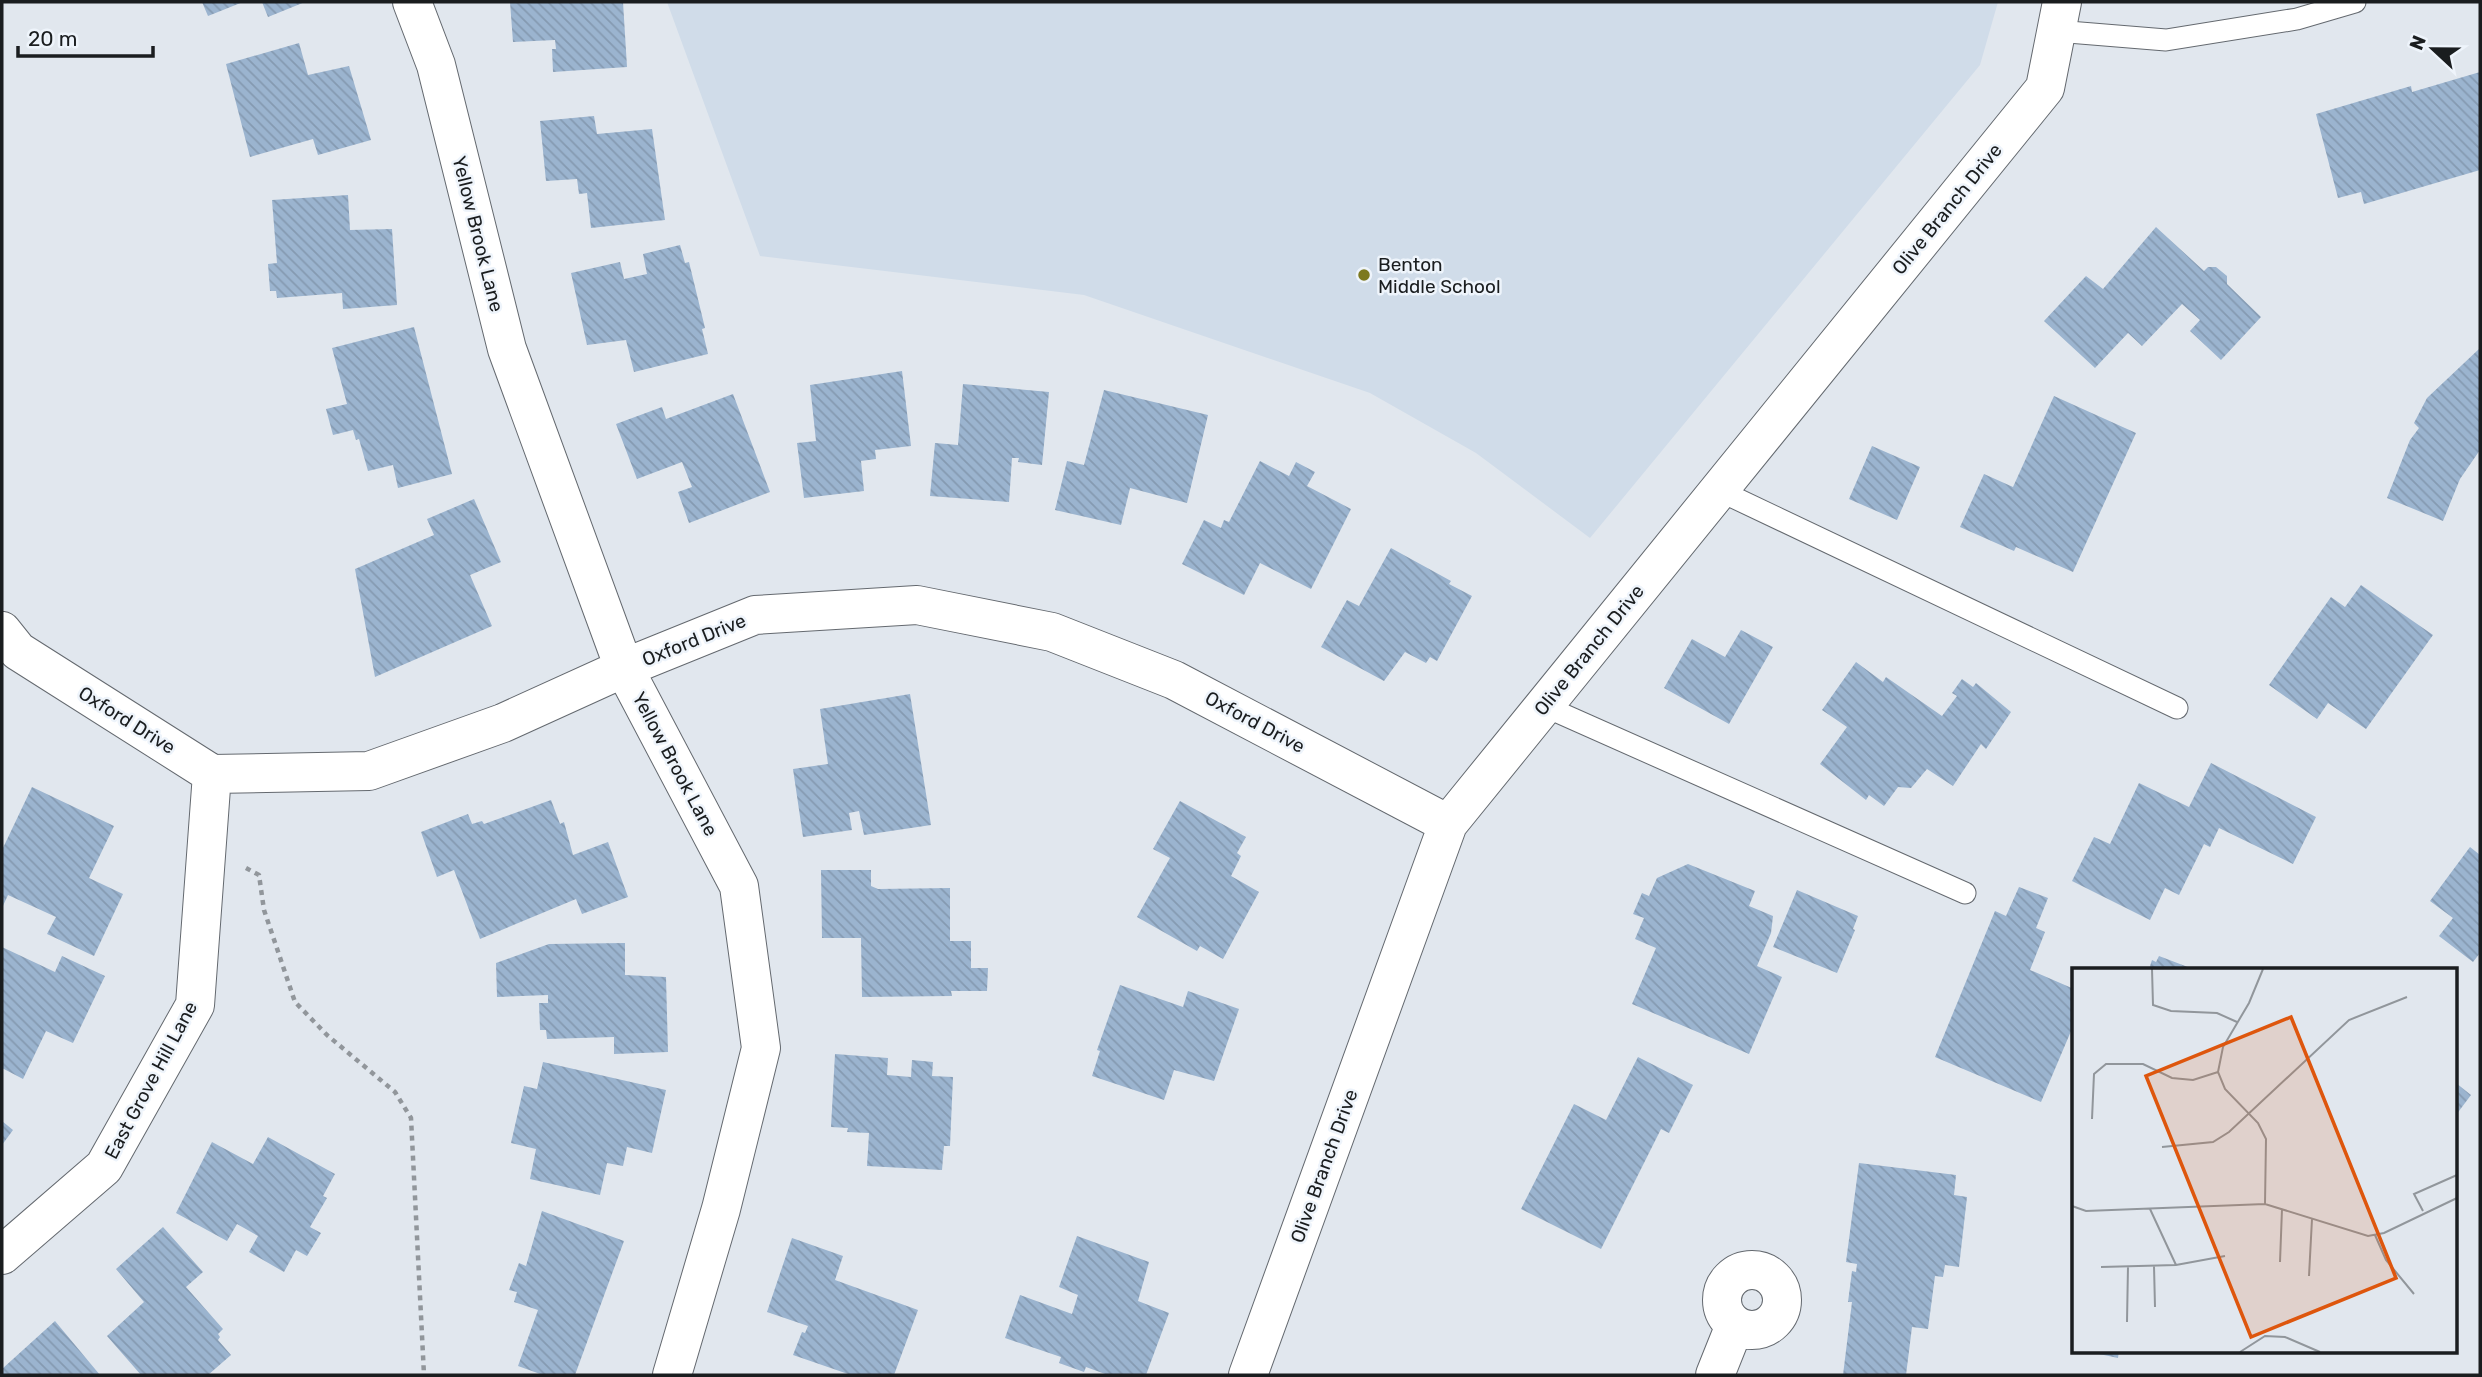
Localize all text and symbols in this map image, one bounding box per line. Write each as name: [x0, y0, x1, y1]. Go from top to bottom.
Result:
scale bar: [18, 14, 152, 58]
north arrow: [2398, 14, 2468, 84]
text: 20 m: [28, 26, 77, 51]
text: N: [2404, 32, 2431, 53]
street label: Olive Branch Drive: [1887, 139, 2007, 279]
street label: Yellow Brook Lane: [448, 154, 508, 314]
place label: Benton Middle School: [1378, 253, 1501, 298]
marker: Benton Middle School: [1356, 267, 1372, 283]
street label: Olive Branch Drive: [1529, 580, 1649, 720]
street label: Oxford Drive: [639, 609, 749, 671]
street label: Oxford Drive: [74, 681, 180, 759]
street label: Oxford Drive: [1201, 686, 1309, 758]
street label: Yellow Brook Lane: [627, 688, 723, 840]
inset map: [2072, 968, 2458, 1352]
street label: East Grove Hill Lane: [100, 997, 202, 1163]
street label: Olive Branch Drive: [1286, 1086, 1362, 1246]

